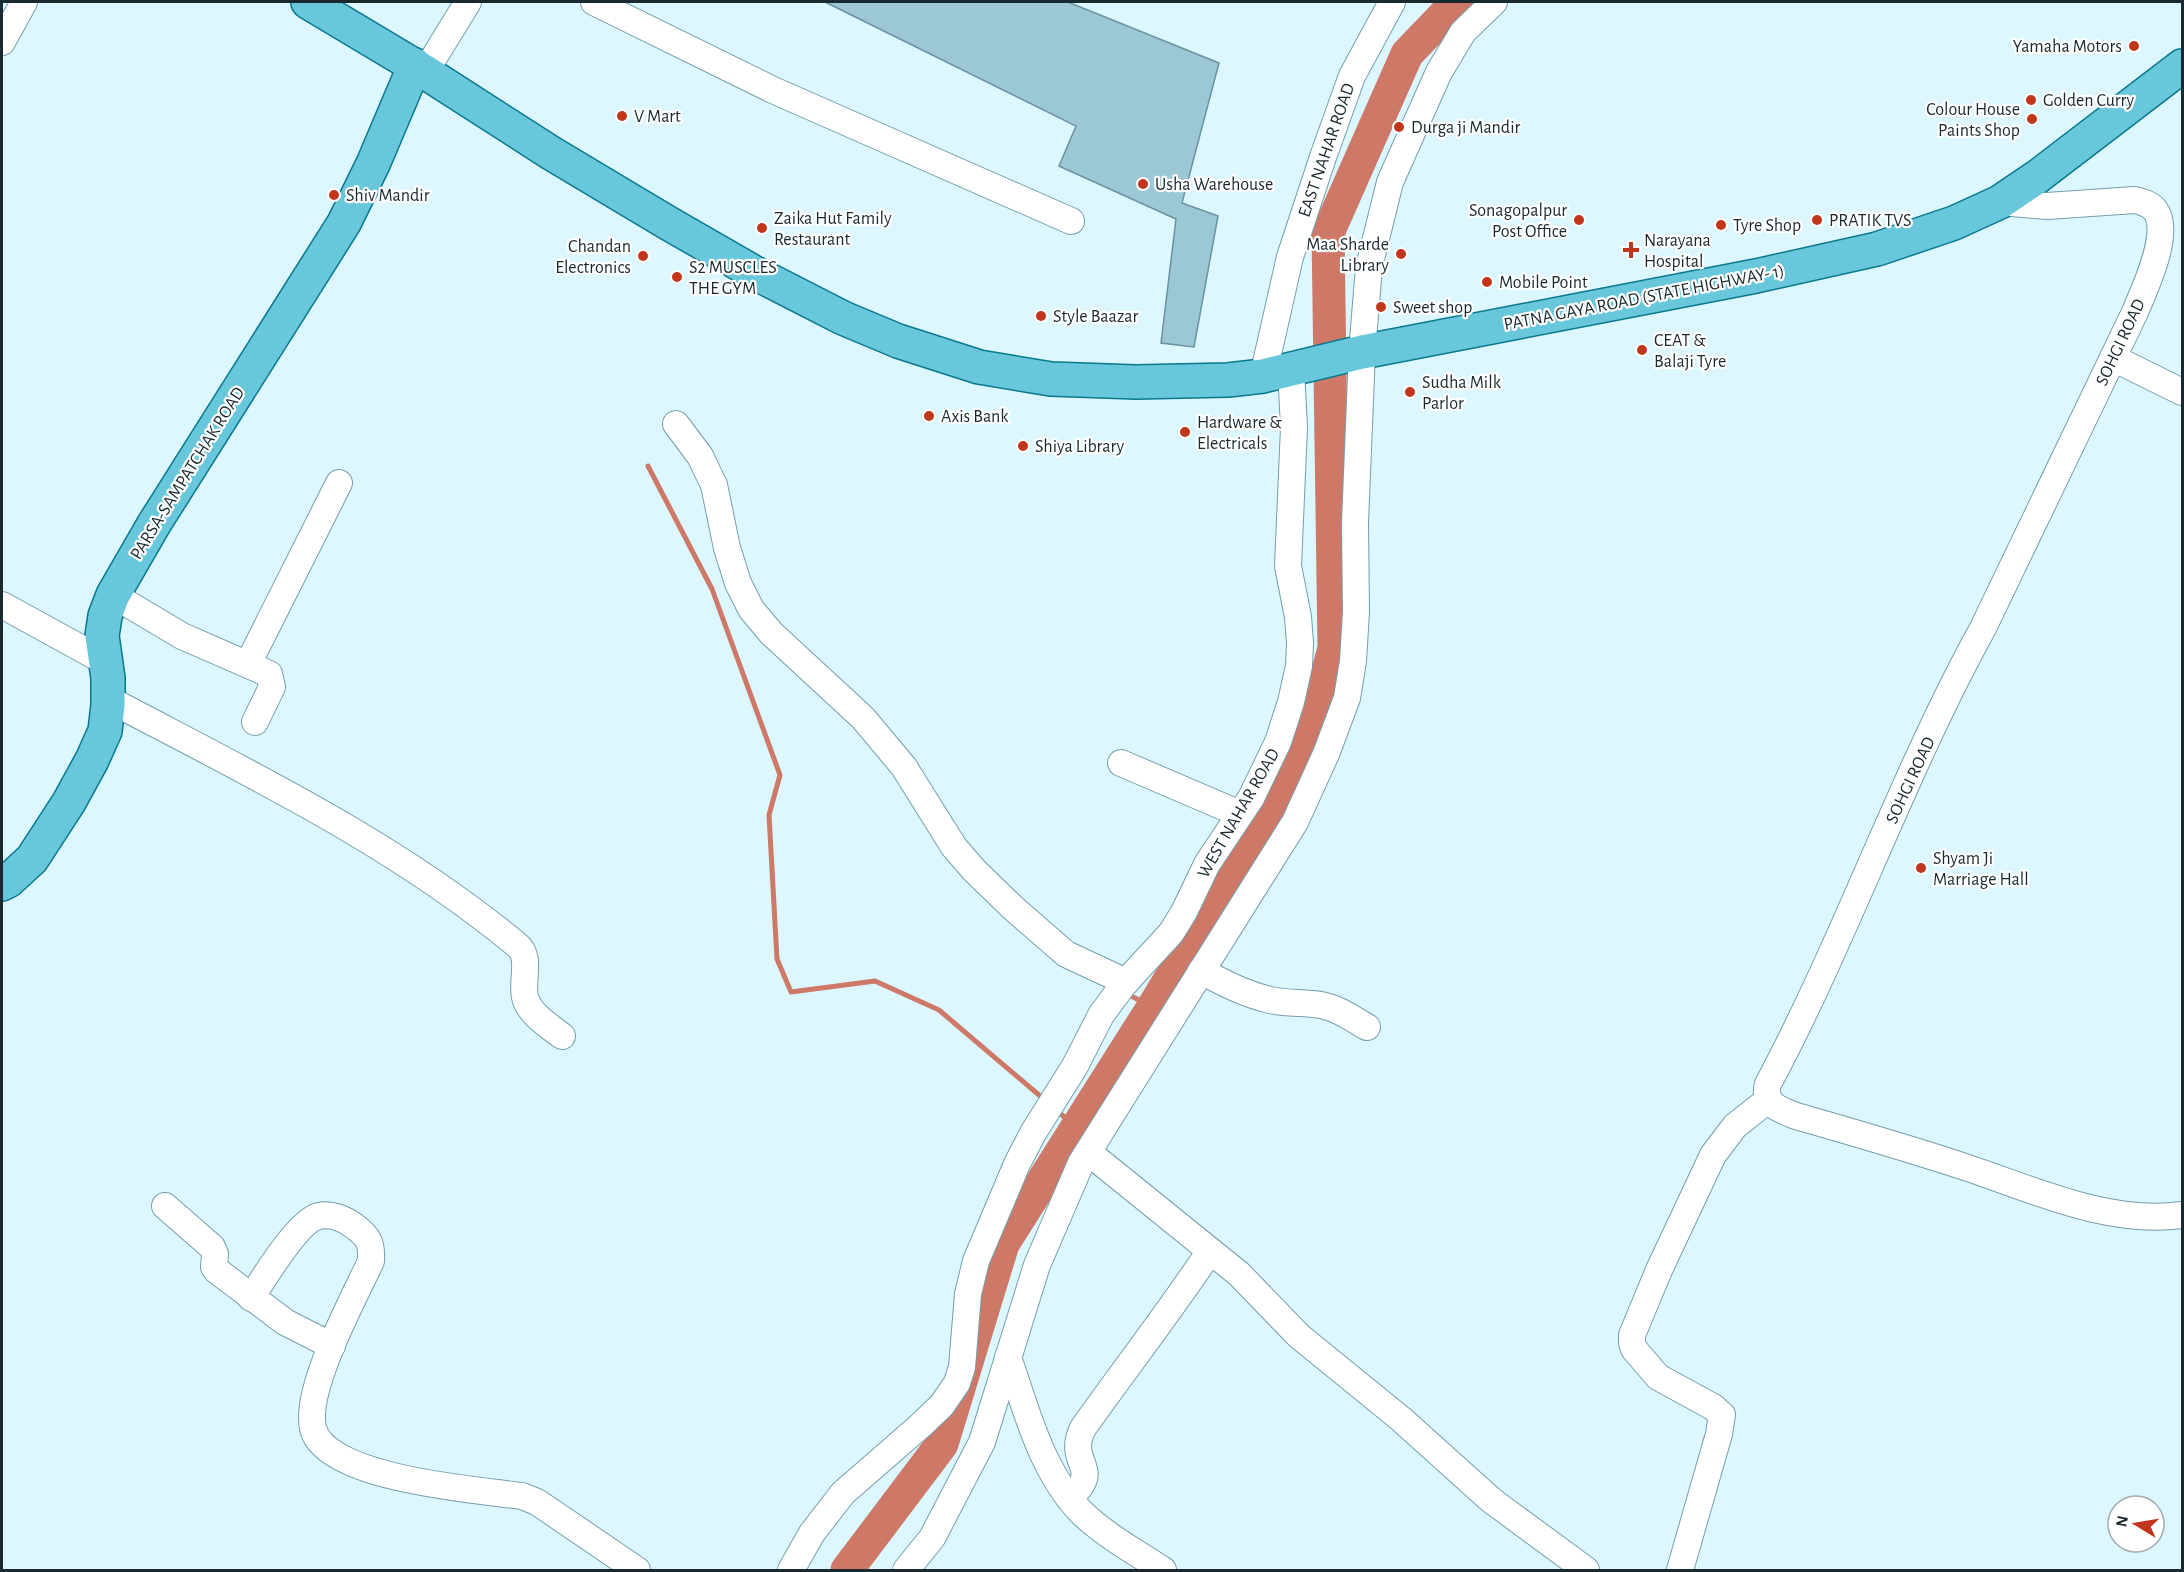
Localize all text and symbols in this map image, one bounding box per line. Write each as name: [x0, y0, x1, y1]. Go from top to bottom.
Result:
place label: Yamaha Motors: [2013, 38, 2122, 56]
marker: Yamaha Motors: [2127, 39, 2141, 53]
street label: EAST NAHAR ROAD: [1296, 81, 1358, 220]
place label: Golden Curry: [2043, 92, 2135, 110]
marker: Golden Curry: [2024, 93, 2038, 107]
place label: Colour House Paints Shop: [1926, 101, 2020, 140]
place label: V Mart: [634, 108, 681, 126]
marker: V Mart: [615, 109, 629, 123]
marker: Colour House Paints Shop: [2025, 112, 2039, 126]
place label: Durga ji Mandir: [1411, 119, 1520, 137]
marker: Durga ji Mandir: [1392, 120, 1406, 134]
place label: Usha Warehouse: [1155, 176, 1273, 194]
marker: Usha Warehouse: [1136, 177, 1150, 191]
place label: Shiv Mandir: [346, 187, 430, 205]
marker: Shiv Mandir: [327, 188, 341, 202]
place label: Sonagopalpur Post Office: [1469, 202, 1567, 241]
place label: Zaika Hut Family Restaurant: [774, 210, 892, 249]
place label: PRATIK TVS: [1829, 212, 1911, 230]
marker: Sonagopalpur Post Office: [1572, 213, 1586, 227]
marker: PRATIK TVS: [1810, 213, 1824, 227]
place label: Tyre Shop: [1733, 217, 1801, 235]
marker: Tyre Shop: [1714, 218, 1728, 232]
marker: Zaika Hut Family Restaurant: [755, 221, 769, 235]
place label: Narayana Hospital: [1644, 232, 1711, 271]
place label: Maa Sharde Library: [1306, 236, 1389, 275]
place label: Chandan Electronics: [555, 238, 631, 277]
marker: Narayana Hospital: [1622, 241, 1640, 259]
marker: Maa Sharde Library: [1394, 247, 1408, 261]
marker: Chandan Electronics: [636, 249, 650, 263]
place label: S2 MUSCLES THE GYM: [689, 259, 777, 298]
street label: PATNA GAYA ROAD (STATE HIGHWAY- 1): [1502, 262, 1786, 334]
marker: S2 MUSCLES THE GYM: [670, 270, 684, 284]
place label: Mobile Point: [1499, 274, 1588, 292]
marker: Mobile Point: [1480, 275, 1494, 289]
street label: SOHGI ROAD: [2093, 296, 2149, 389]
place label: Sweet shop: [1393, 299, 1472, 317]
marker: Sweet shop: [1374, 300, 1388, 314]
place label: Style Baazar: [1053, 308, 1138, 326]
marker: Style Baazar: [1034, 309, 1048, 323]
place label: CEAT & Balaji Tyre: [1654, 332, 1726, 371]
marker: CEAT & Balaji Tyre: [1635, 343, 1649, 357]
place label: Sudha Milk Parlor: [1422, 374, 1502, 413]
street label: PARSA-SAMPATCHAK ROAD: [127, 384, 248, 563]
marker: Sudha Milk Parlor: [1403, 385, 1417, 399]
place label: Axis Bank: [941, 408, 1009, 426]
marker: Axis Bank: [922, 409, 936, 423]
place label: Hardware & Electricals: [1197, 414, 1282, 453]
marker: Hardware & Electricals: [1178, 425, 1192, 439]
place label: Shiya Library: [1035, 438, 1124, 456]
marker: Shiya Library: [1016, 439, 1030, 453]
street label: SOHGI ROAD: [1883, 734, 1939, 827]
street label: WEST NAHAR ROAD: [1195, 746, 1283, 881]
place label: Shyam Ji Marriage Hall: [1933, 850, 2029, 889]
marker: Shyam Ji Marriage Hall: [1914, 861, 1928, 875]
north arrow: [2106, 1494, 2166, 1554]
text: N: [2113, 1514, 2131, 1528]

